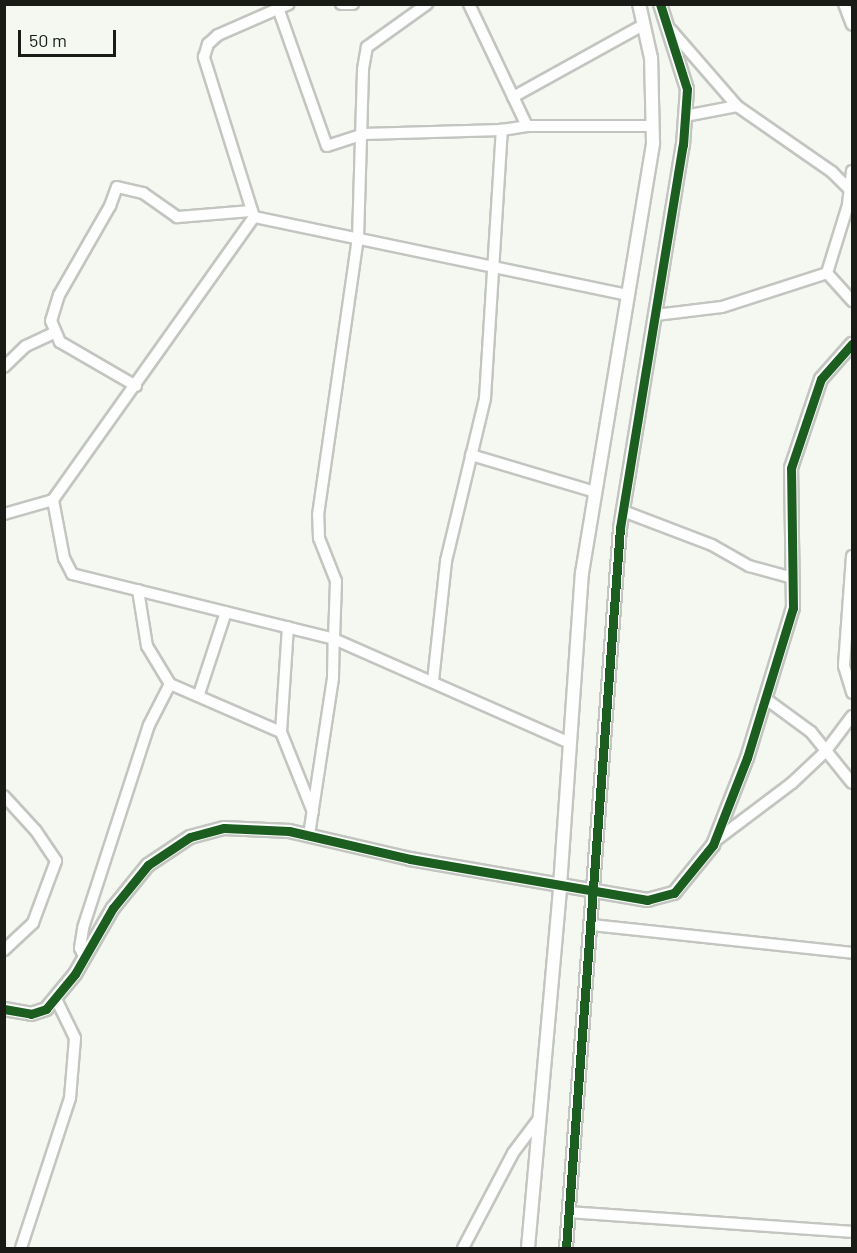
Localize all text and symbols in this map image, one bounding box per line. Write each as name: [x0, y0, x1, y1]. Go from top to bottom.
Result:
scale bar: [21, 18, 118, 56]
text: 50 m: [29, 29, 67, 51]

